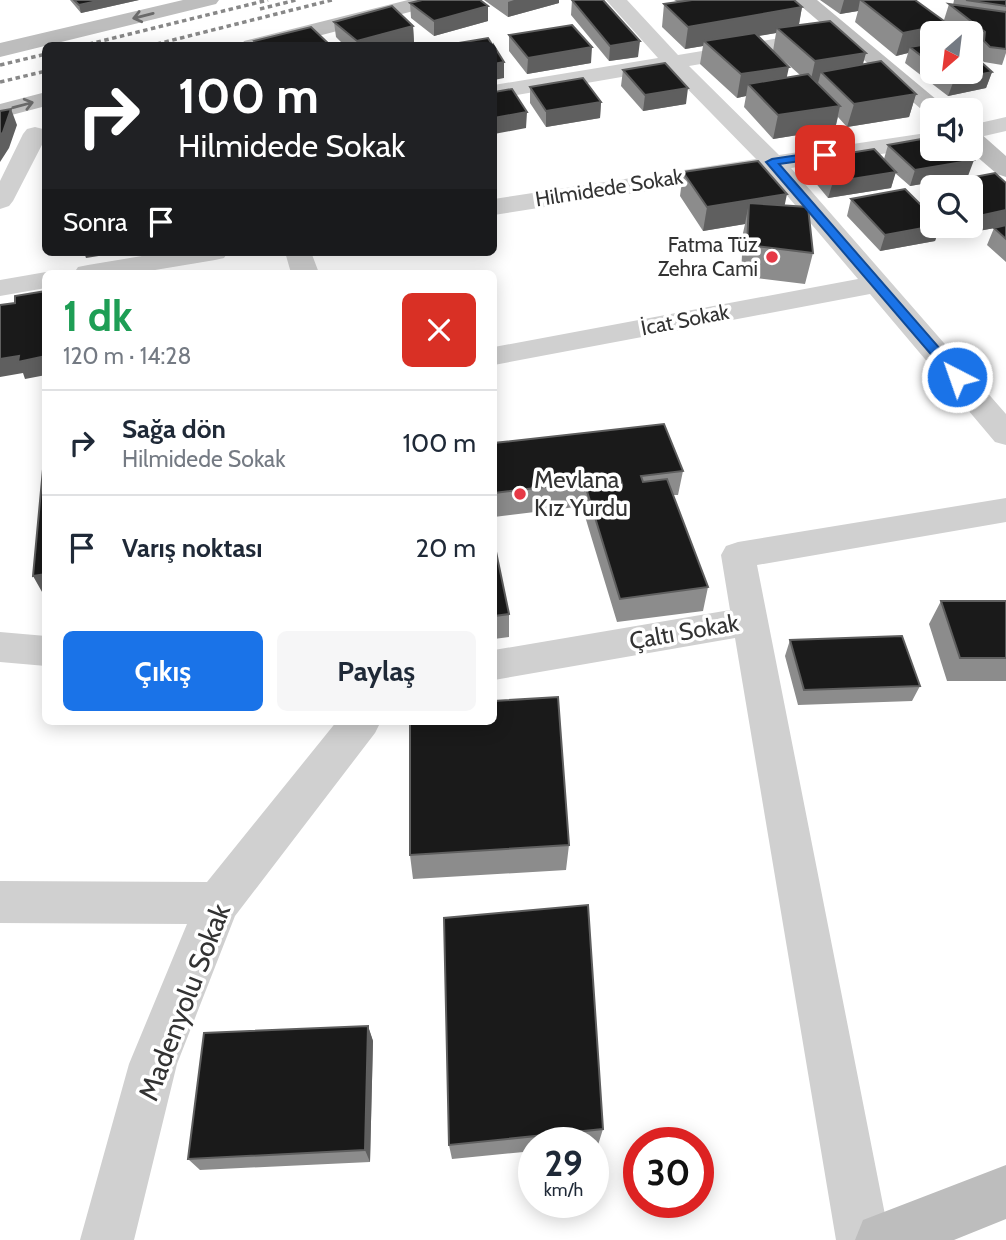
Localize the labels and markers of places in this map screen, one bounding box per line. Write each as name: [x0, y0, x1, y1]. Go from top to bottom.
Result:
pin: [795, 125, 855, 185]
place label: Fatma Tüz Zehra Cami: [658, 232, 758, 281]
marker: Fatma Tüz Zehra Cami: [764, 249, 780, 265]
place label: Mevlana Kız Yurdu: [534, 465, 628, 522]
marker: Mevlana Kız Yurdu: [512, 486, 528, 502]

